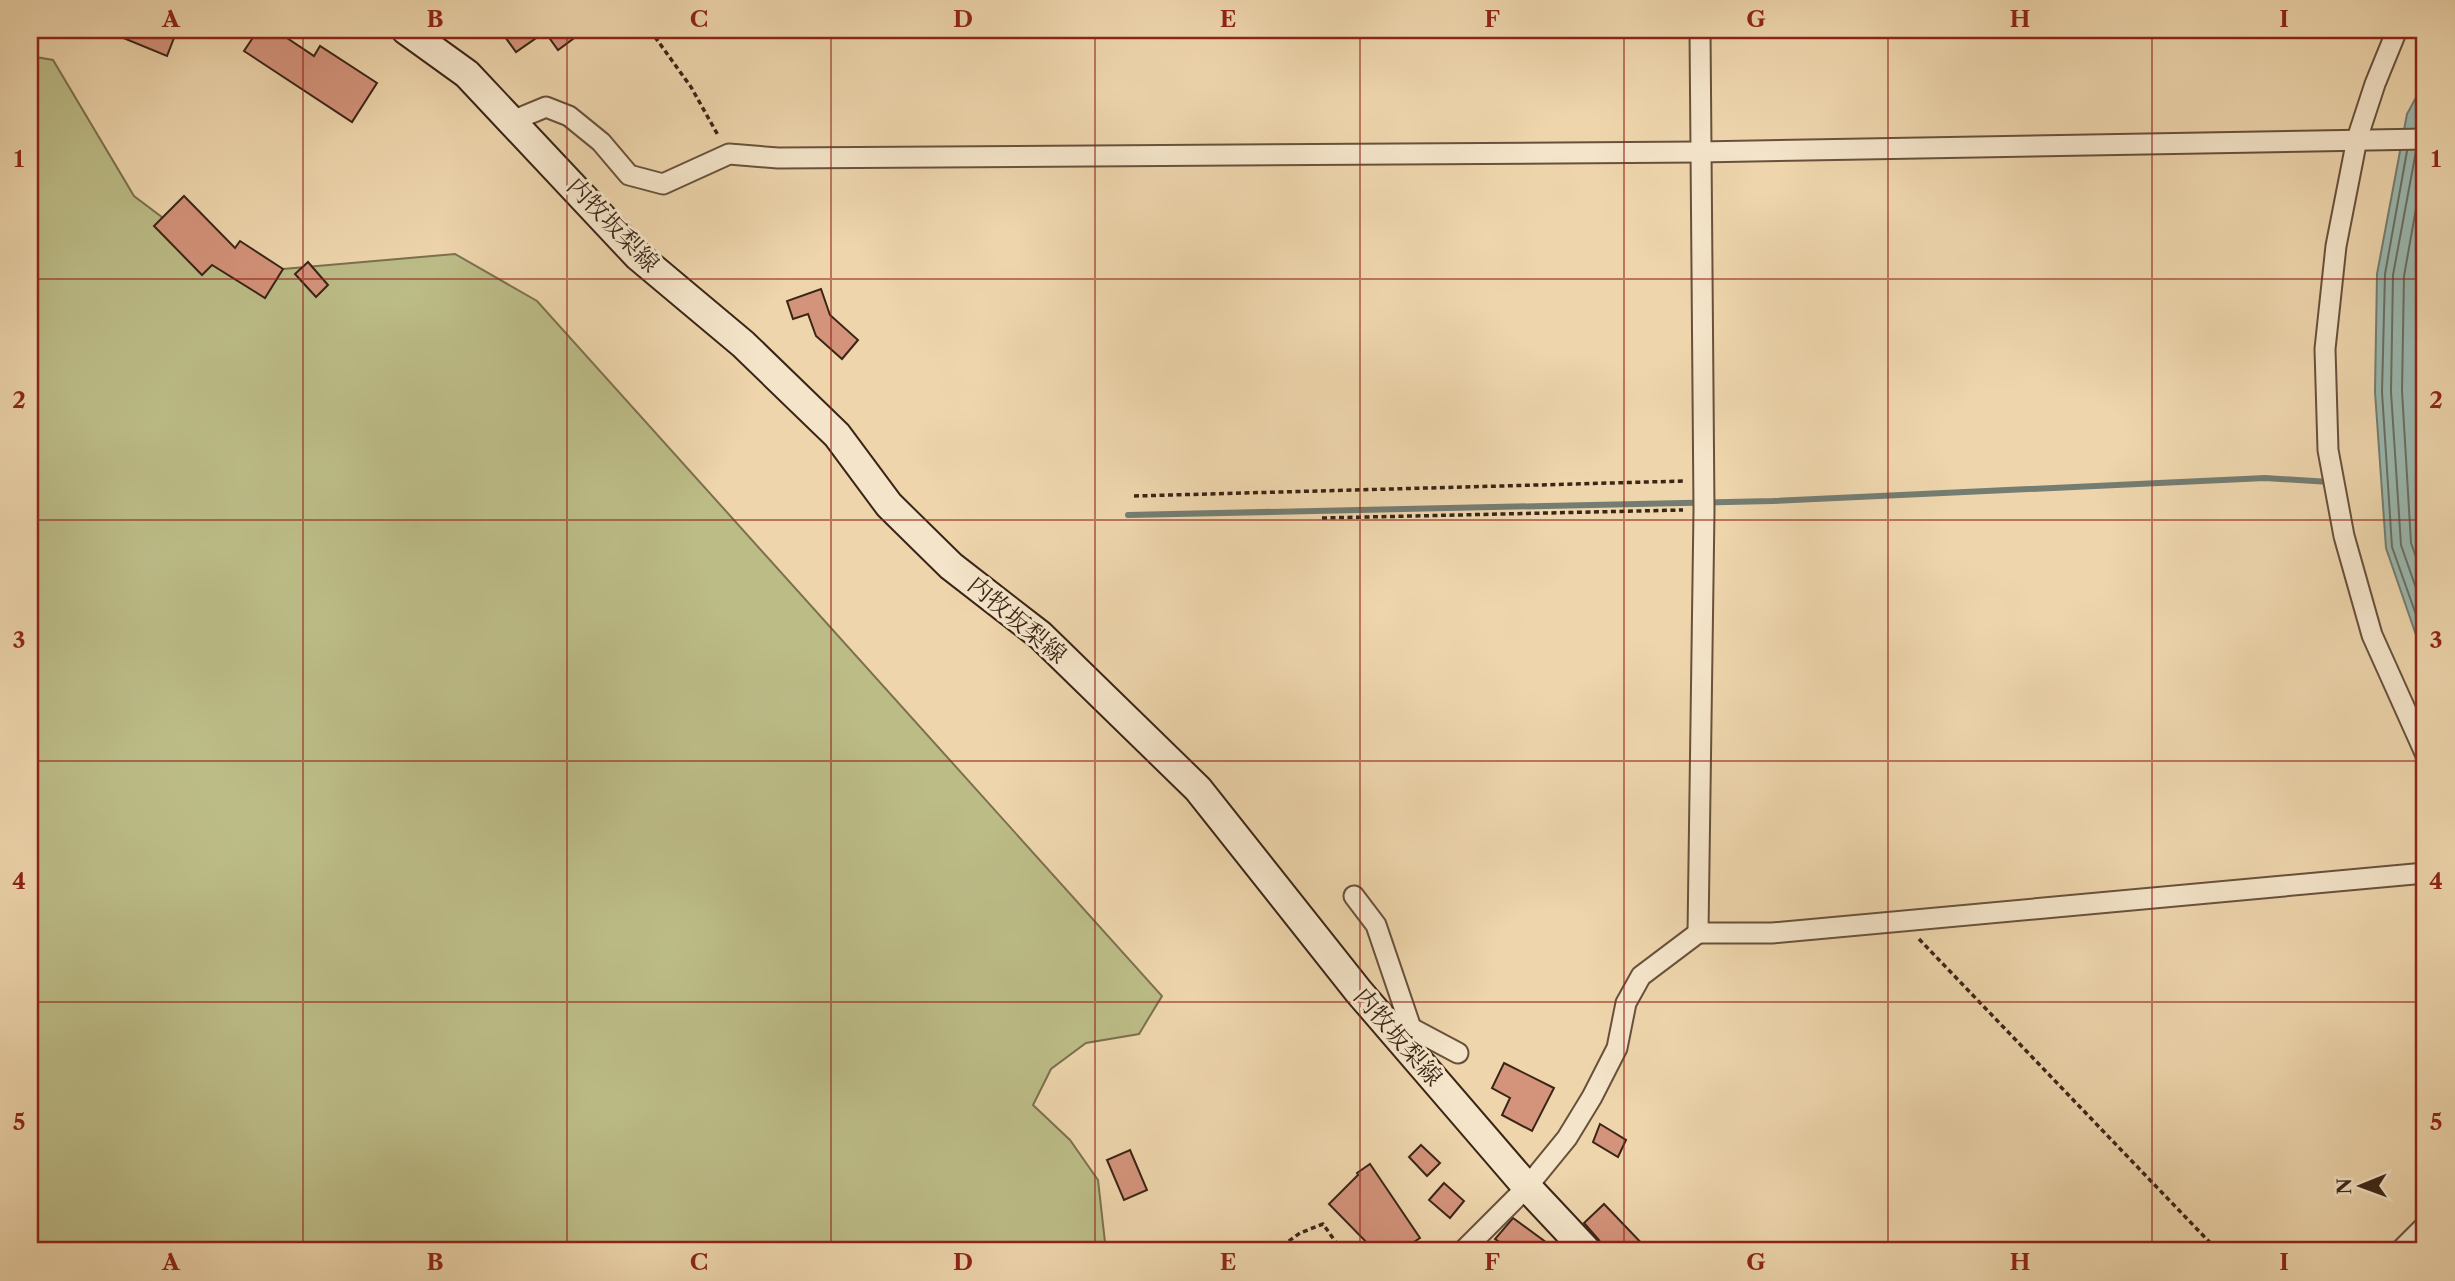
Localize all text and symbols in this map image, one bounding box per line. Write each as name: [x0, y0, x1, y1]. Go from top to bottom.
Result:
text: A: [161, 5, 181, 33]
text: B: [426, 5, 444, 33]
text: C: [690, 5, 708, 33]
text: D: [953, 5, 973, 33]
text: E: [1220, 5, 1236, 33]
text: F: [1484, 5, 1500, 33]
text: G: [1746, 5, 1766, 33]
text: H: [2010, 5, 2031, 33]
text: I: [2279, 5, 2289, 33]
text: 1: [14, 145, 25, 173]
text: 1: [2431, 145, 2442, 173]
street label: 内牧坂梨線: [561, 171, 665, 278]
text: 2: [12, 386, 26, 414]
text: 2: [2429, 386, 2443, 414]
street label: 内牧坂梨線: [962, 570, 1073, 669]
text: 3: [13, 626, 26, 654]
text: 3: [2430, 626, 2443, 654]
text: 4: [12, 867, 26, 895]
text: 4: [2429, 867, 2443, 895]
street label: 内牧坂梨線: [1348, 982, 1449, 1091]
text: 5: [13, 1108, 25, 1136]
text: 5: [2430, 1108, 2442, 1136]
north arrow: [2326, 1152, 2396, 1222]
text: N: [2333, 1178, 2356, 1195]
text: A: [161, 1248, 181, 1276]
text: B: [426, 1248, 444, 1276]
text: C: [690, 1248, 708, 1276]
text: D: [953, 1248, 973, 1276]
text: E: [1220, 1248, 1236, 1276]
text: F: [1484, 1248, 1500, 1276]
text: G: [1746, 1248, 1766, 1276]
text: H: [2010, 1248, 2031, 1276]
text: I: [2279, 1248, 2289, 1276]

